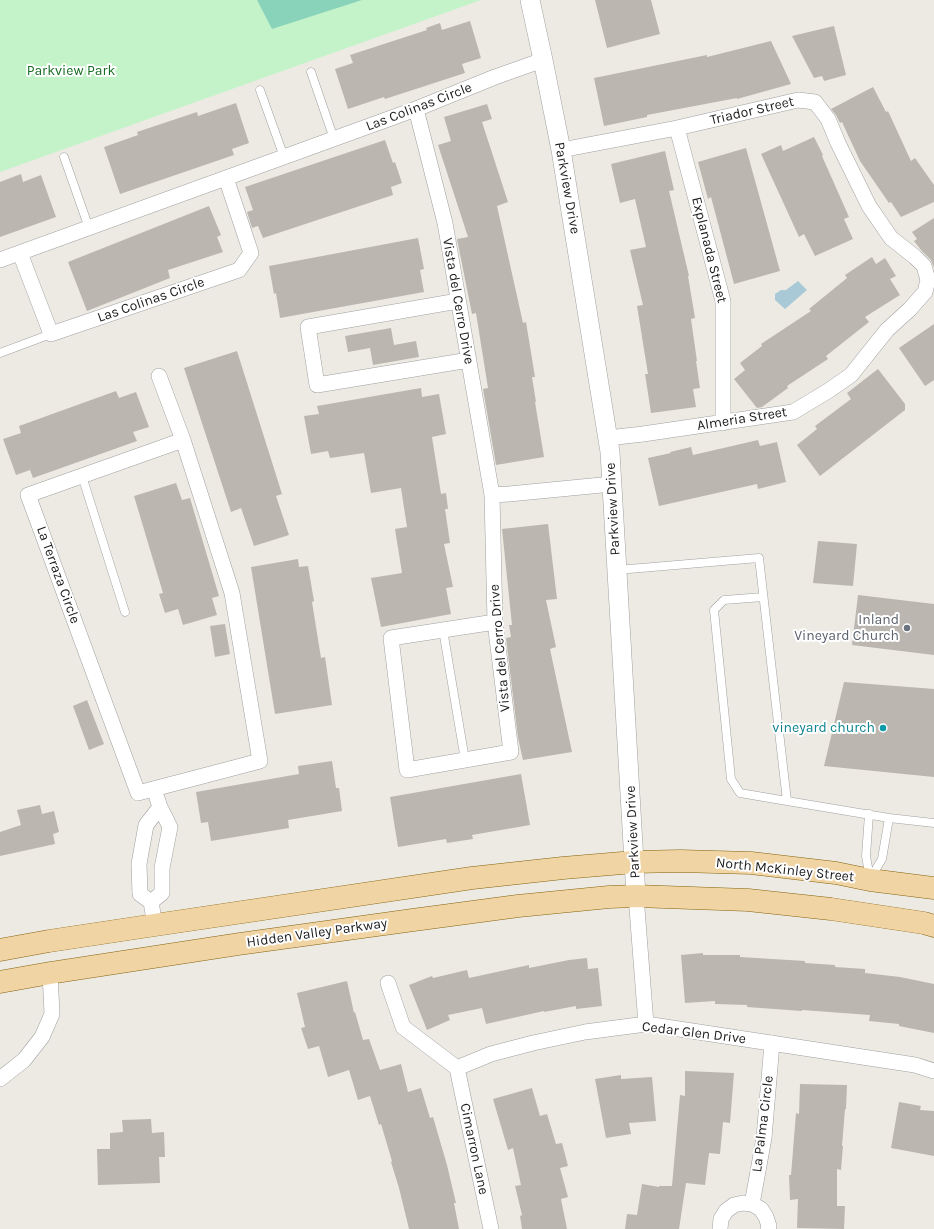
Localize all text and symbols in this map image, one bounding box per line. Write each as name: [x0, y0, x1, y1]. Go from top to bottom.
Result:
park label: Parkview Park: [27, 63, 115, 79]
street label: Las Colinas Circle: [364, 79, 474, 135]
street label: Triador Street: [708, 93, 796, 129]
street label: Parkview Drive: [551, 141, 583, 235]
street label: Explanada Street: [688, 195, 730, 305]
street label: Vista del Cerro Drive: [439, 237, 477, 365]
street label: Las Colinas Circle: [95, 274, 207, 326]
street label: Almeria Street: [696, 404, 788, 434]
street label: Parkview Drive: [602, 462, 624, 556]
street label: La Terraza Circle: [33, 524, 83, 626]
street label: Vista del Cerro Drive: [486, 584, 514, 712]
place label: Inland Vineyard Church: [794, 612, 899, 644]
marker: Inland Vineyard Church: [902, 623, 912, 633]
place label: vineyard church: [772, 720, 875, 736]
marker: vineyard church: [878, 723, 888, 733]
street label: Parkview Drive: [622, 785, 644, 879]
street label: North McKinley Street: [715, 854, 855, 886]
street label: Hidden Valley Parkway: [246, 915, 388, 951]
street label: Cedar Glen Drive: [641, 1018, 747, 1048]
street label: La Palma Circle: [749, 1075, 777, 1173]
street label: Cimarron Lane: [456, 1102, 492, 1196]

